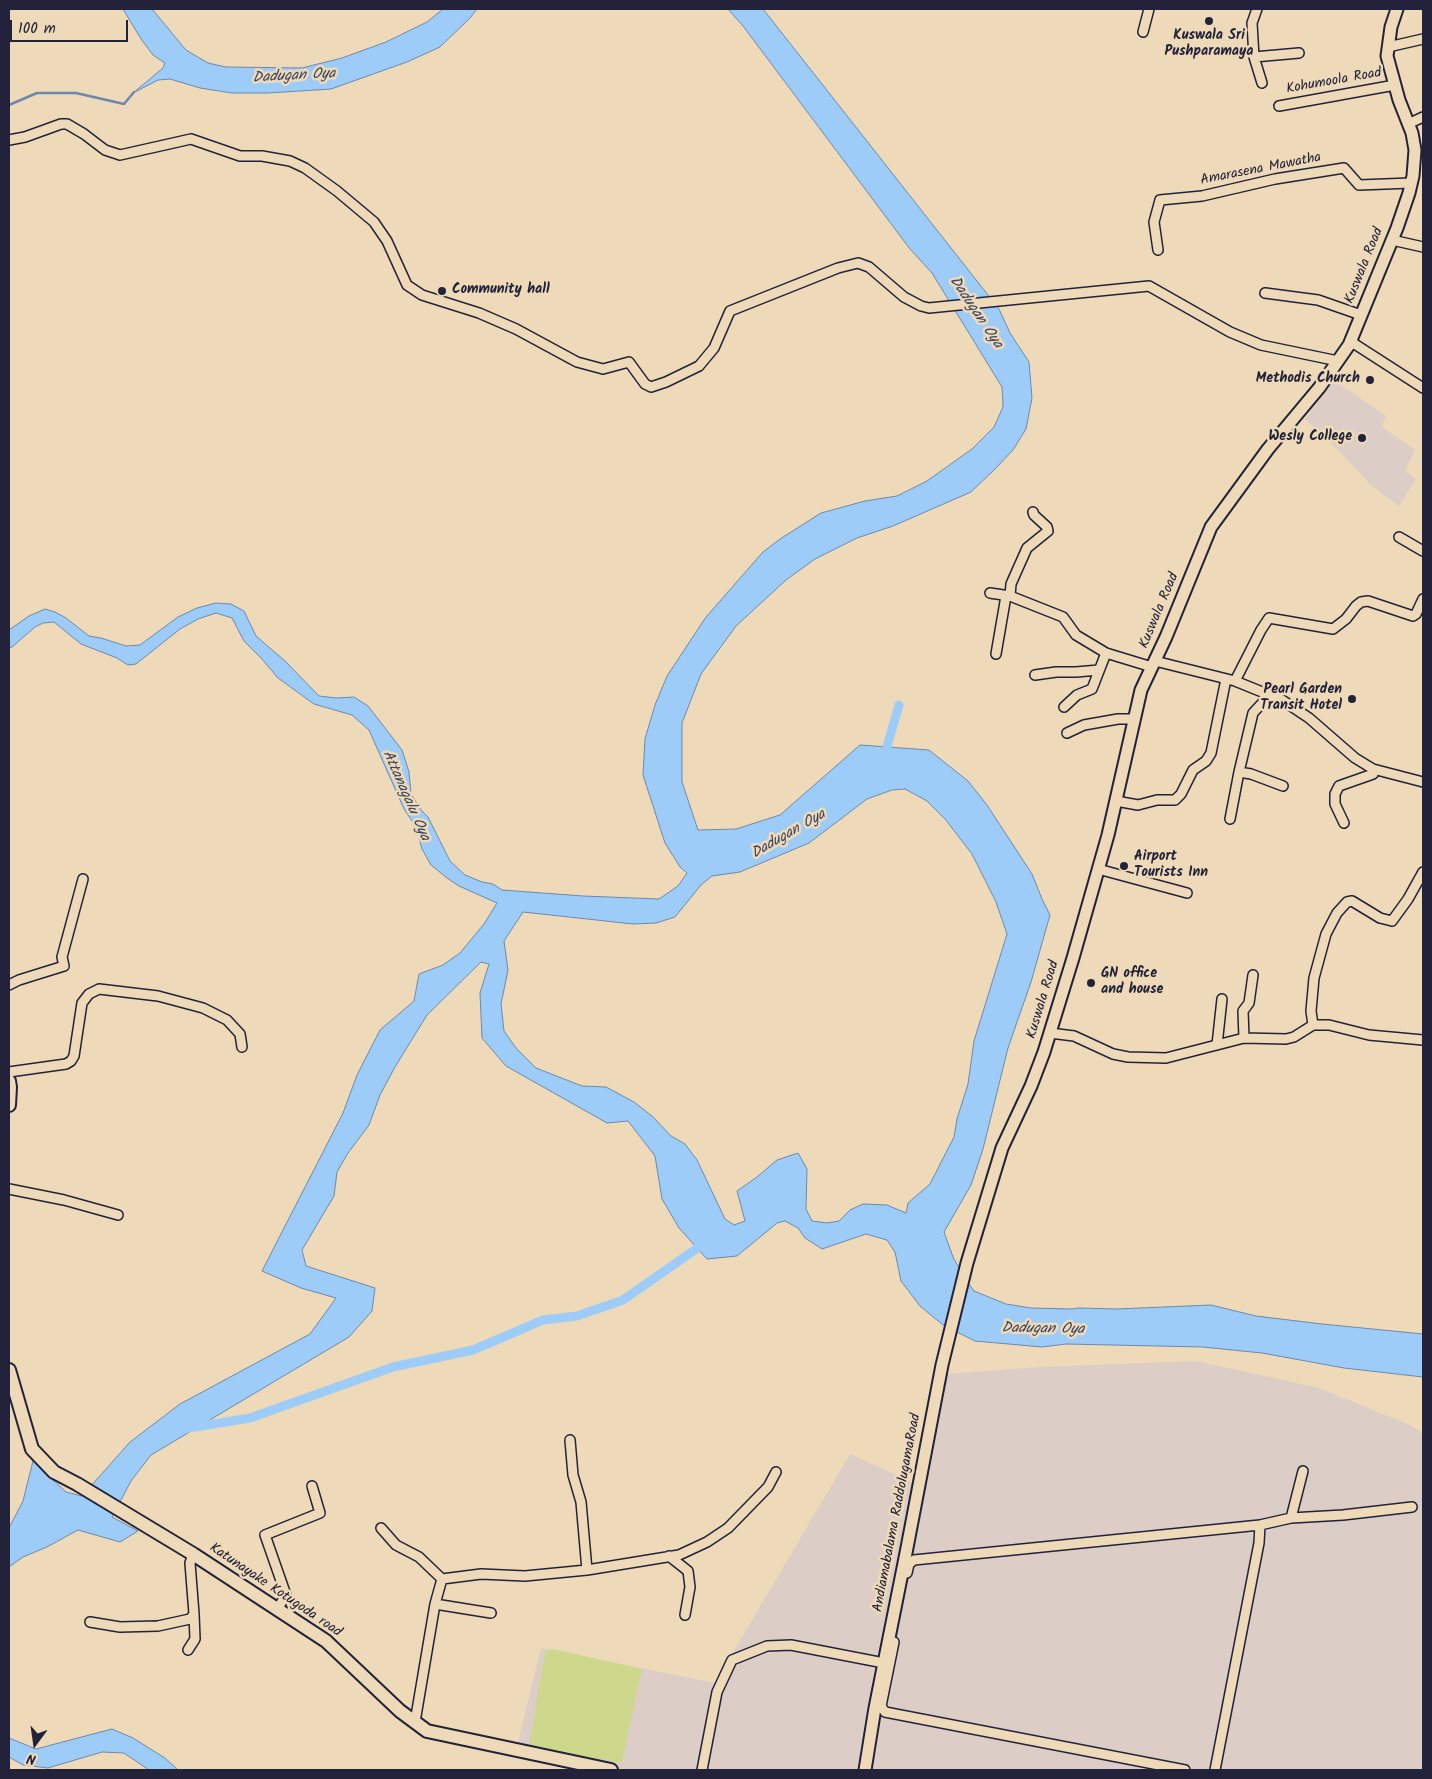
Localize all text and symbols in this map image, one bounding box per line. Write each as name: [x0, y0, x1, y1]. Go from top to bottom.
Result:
scale bar: [12, 10, 130, 42]
marker: Kuswala Sri Pushparamaya: [1203, 15, 1215, 27]
text: 100 m: [18, 17, 56, 41]
place label: Kuswala Sri Pushparamaya: [1165, 29, 1253, 62]
street label: Kohumoola Road: [1285, 65, 1383, 99]
water label: Dadugan Oya: [252, 66, 336, 88]
street label: Amarasena Mawatha: [1199, 150, 1323, 190]
street label: Kuswala Road: [1342, 225, 1388, 307]
water label: Dadugan Oya: [944, 274, 1006, 352]
place label: Community hall: [452, 283, 550, 299]
marker: Community hall: [436, 285, 448, 297]
place label: Methodis Church: [1256, 372, 1360, 388]
marker: Methodis Church: [1364, 374, 1376, 386]
place label: Wesly College: [1268, 430, 1352, 446]
marker: Wesly College: [1356, 432, 1368, 444]
street label: Kuswala Road: [1137, 571, 1183, 651]
place label: Pearl Garden Transit Hotel: [1260, 683, 1342, 716]
marker: Pearl Garden Transit Hotel: [1346, 693, 1358, 705]
water label: Attanagalu Oya: [377, 748, 433, 844]
water label: Dadugan Oya: [749, 806, 829, 864]
place label: Airport Tourists Inn: [1134, 850, 1208, 882]
marker: Airport Tourists Inn: [1118, 860, 1130, 872]
street label: Kuswala Road: [1024, 959, 1064, 1041]
place label: GN office and house: [1101, 967, 1163, 1000]
marker: GN office and house: [1085, 977, 1097, 989]
water label: Dadugan Oya: [1001, 1320, 1085, 1340]
street label: Andiamabalama RaddolugamaRoad: [870, 1412, 926, 1614]
street label: Katunayake Kotugoda road: [206, 1540, 344, 1642]
north arrow: [10, 1719, 60, 1769]
text: N: [24, 1747, 38, 1770]

